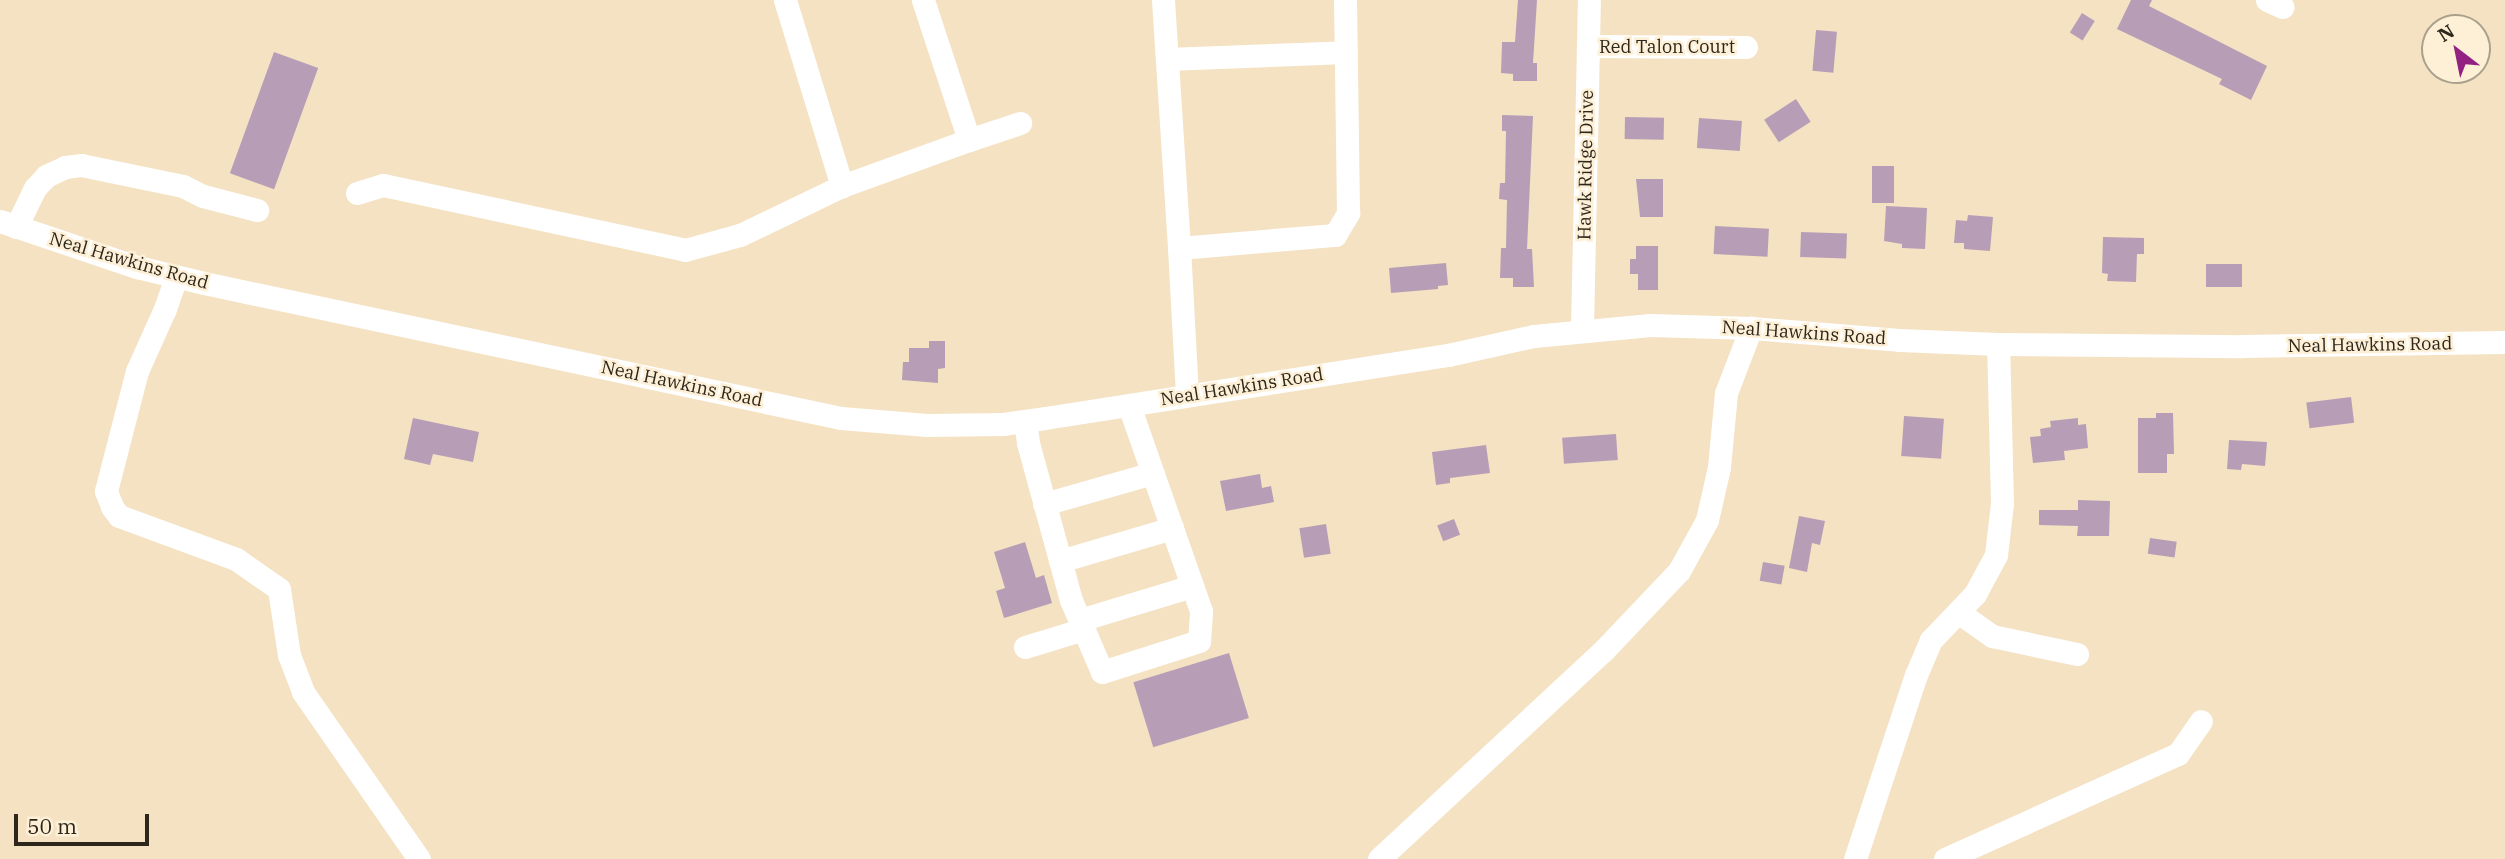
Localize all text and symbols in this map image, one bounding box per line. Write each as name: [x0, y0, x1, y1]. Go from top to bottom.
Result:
north arrow: [2421, 14, 2491, 84]
text: N: [2433, 19, 2459, 47]
street label: Red Talon Court: [1599, 36, 1735, 58]
street label: Hawk Ridge Drive: [1574, 90, 1598, 240]
street label: Neal Hawkins Road: [47, 228, 211, 294]
street label: Neal Hawkins Road: [1721, 316, 1887, 350]
street label: Neal Hawkins Road: [2288, 333, 2452, 357]
street label: Neal Hawkins Road: [599, 356, 765, 412]
street label: Neal Hawkins Road: [1159, 363, 1325, 411]
scale bar: [18, 800, 152, 844]
text: 50 m: [27, 812, 77, 840]

